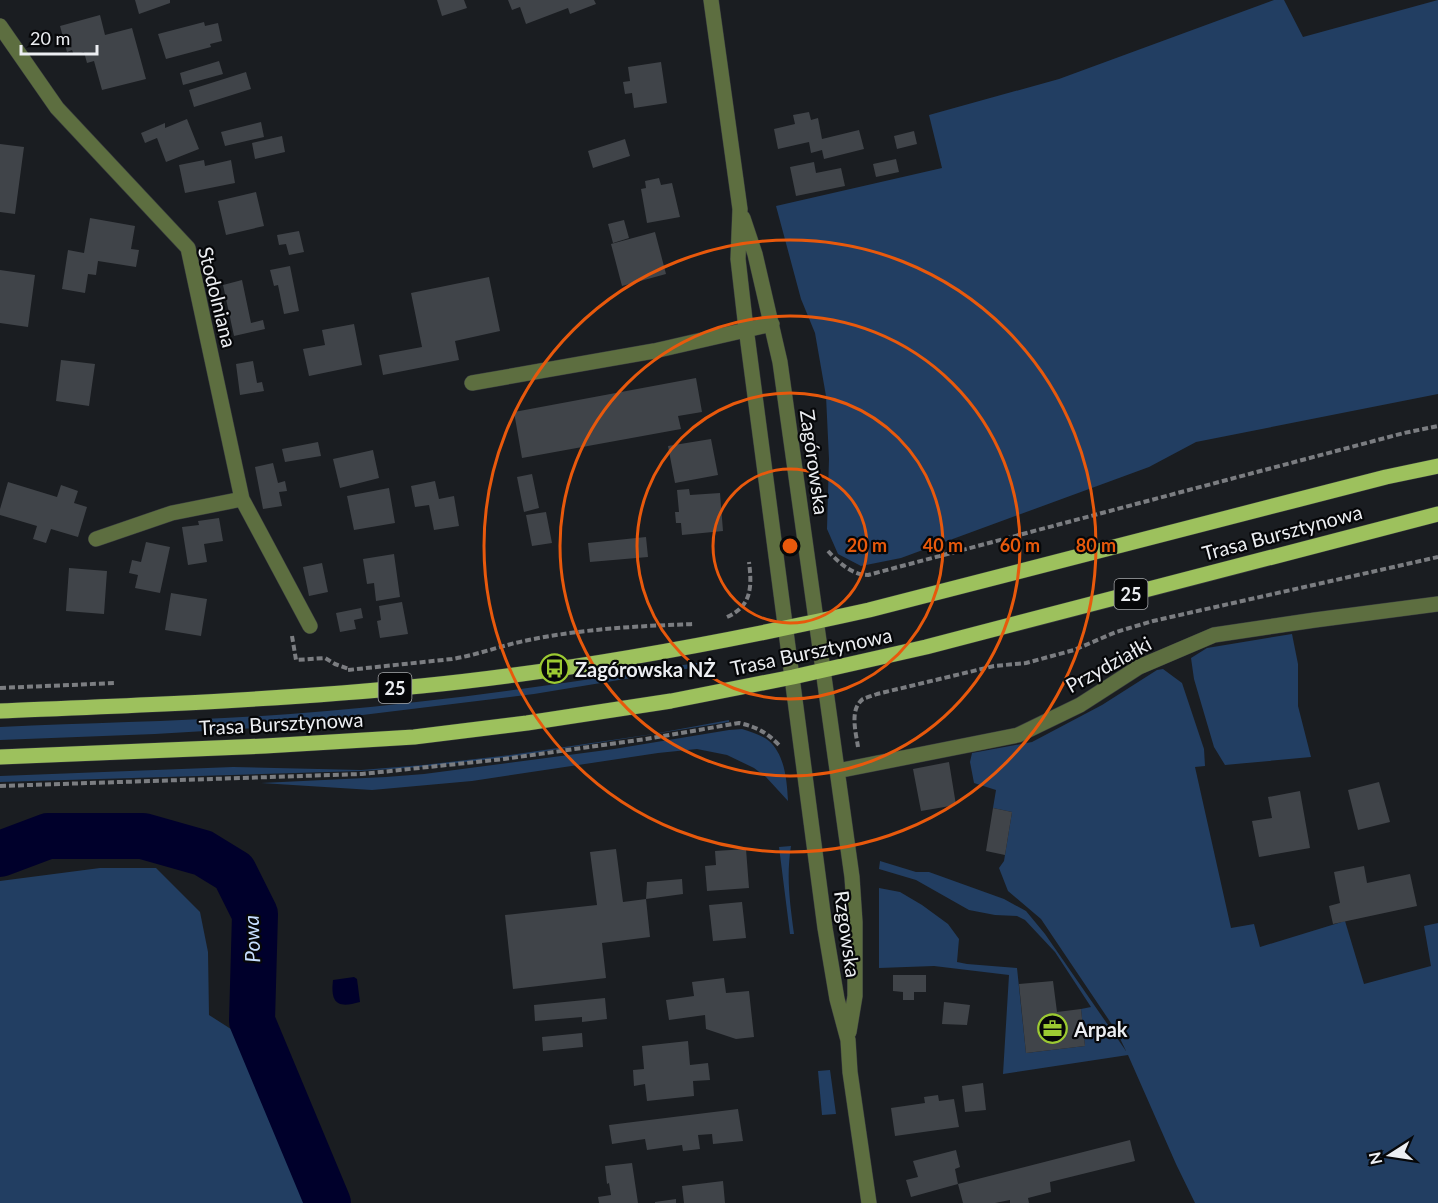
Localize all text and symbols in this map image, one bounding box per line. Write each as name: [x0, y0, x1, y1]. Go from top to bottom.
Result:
scale bar: [21, 18, 98, 56]
text: 20 m: [30, 27, 70, 49]
street label: Stodolniana: [194, 244, 242, 350]
street label: Zagórowska: [796, 408, 834, 516]
street label: Trasa Bursztynowa: [1199, 499, 1365, 565]
text: 20 m: [847, 534, 887, 556]
text: 40 m: [923, 534, 963, 556]
text: 60 m: [1000, 534, 1040, 556]
text: 80 m: [1076, 534, 1116, 556]
centre of rings: [780, 536, 800, 556]
road number: 25: [1114, 579, 1148, 609]
street label: Trasa Bursztynowa: [728, 622, 894, 680]
street label: Przydziałki: [1061, 631, 1155, 697]
bus stop icon: Zagórowska NŻ: [538, 653, 570, 685]
place label: Zagórowska NŻ: [575, 657, 716, 681]
road number: 25: [378, 673, 412, 703]
street label: Trasa Bursztynowa: [198, 707, 364, 739]
street label: Rzgowska: [830, 889, 866, 979]
water label: Powa: [238, 915, 264, 963]
office icon: Arpak: [1037, 1013, 1069, 1045]
place label: Arpak: [1073, 1017, 1128, 1041]
north arrow: [1360, 1125, 1420, 1185]
text: N: [1364, 1150, 1385, 1166]

